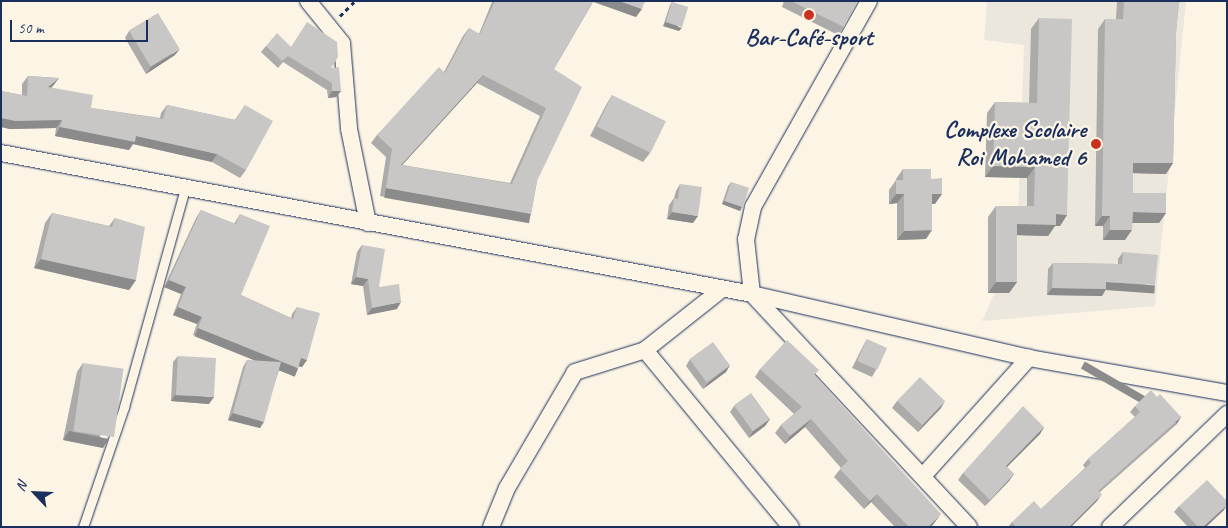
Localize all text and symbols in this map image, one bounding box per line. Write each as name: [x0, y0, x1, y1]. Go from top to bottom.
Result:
marker: Bar-Café-sport: [803, 9, 815, 21]
scale bar: [12, 10, 150, 42]
text: 50 m: [18, 19, 44, 38]
place label: Bar-Café-sport: [745, 24, 873, 52]
place label: Complexe Scolaire Roi Mohamed 6: [944, 116, 1086, 172]
marker: Complexe Scolaire Roi Mohamed 6: [1090, 138, 1102, 150]
north arrow: [10, 468, 60, 518]
text: N: [11, 479, 30, 494]

